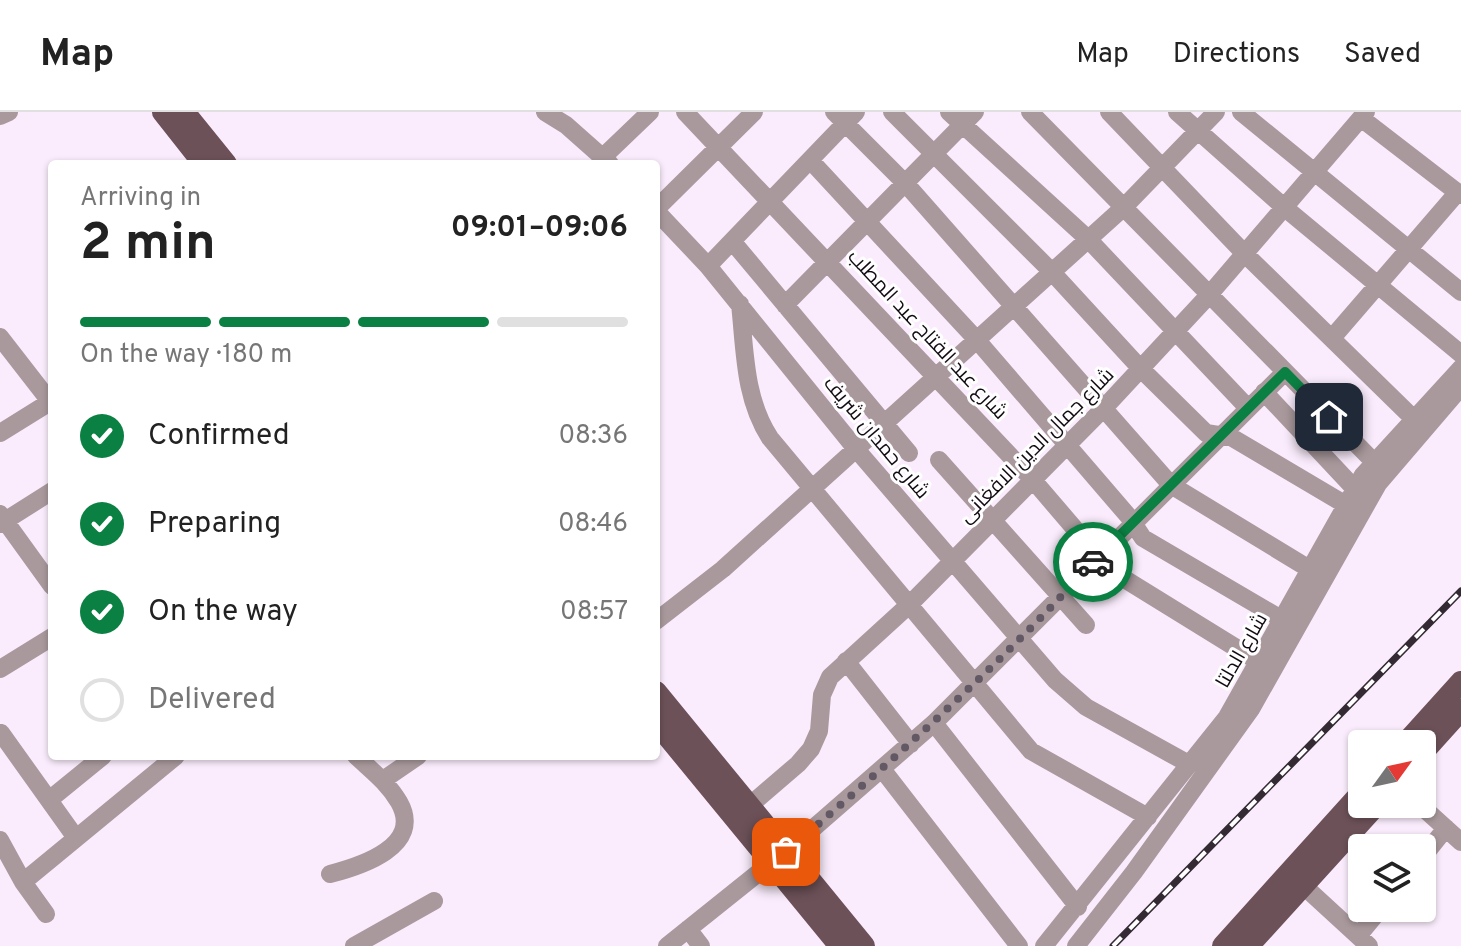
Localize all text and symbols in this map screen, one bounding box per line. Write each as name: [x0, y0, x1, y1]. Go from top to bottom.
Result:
text: Map: [40, 31, 114, 80]
text: Map: [1076, 37, 1129, 73]
text: Directions: [1173, 37, 1300, 73]
text: Saved: [1344, 37, 1421, 73]
text: Arriving in: [80, 182, 201, 215]
text: 09:01–09:06: [451, 210, 628, 247]
text: 2 min: [80, 212, 216, 278]
street label: شارع عبد الفتاح عبد المطلب: [841, 245, 1012, 426]
text: On the way · 180 m: [80, 339, 292, 372]
street label: شارع جمال الدين الافغانى: [954, 363, 1121, 530]
street label: شارع حمدان شريف: [817, 372, 934, 505]
pin: [1295, 383, 1363, 451]
icon: home: [1307, 395, 1351, 439]
icon: check: [80, 414, 124, 458]
text: Confirmed: [148, 418, 290, 455]
text: 08:36: [558, 420, 628, 453]
icon: check: [80, 502, 124, 546]
text: Preparing: [148, 506, 281, 543]
text: 08:46: [558, 508, 628, 541]
courier: [1053, 522, 1133, 602]
icon: car: [1071, 540, 1115, 584]
icon: check: [80, 590, 124, 634]
text: On the way: [148, 594, 298, 631]
text: 08:57: [560, 596, 628, 629]
street label: شارع الدلتا: [1211, 609, 1275, 693]
text: Delivered: [148, 682, 276, 719]
north arrow: [1348, 730, 1436, 818]
map controls: [1348, 730, 1436, 922]
pin: [752, 818, 820, 886]
icon: bag: [764, 830, 808, 874]
button: layers: [1348, 834, 1436, 922]

